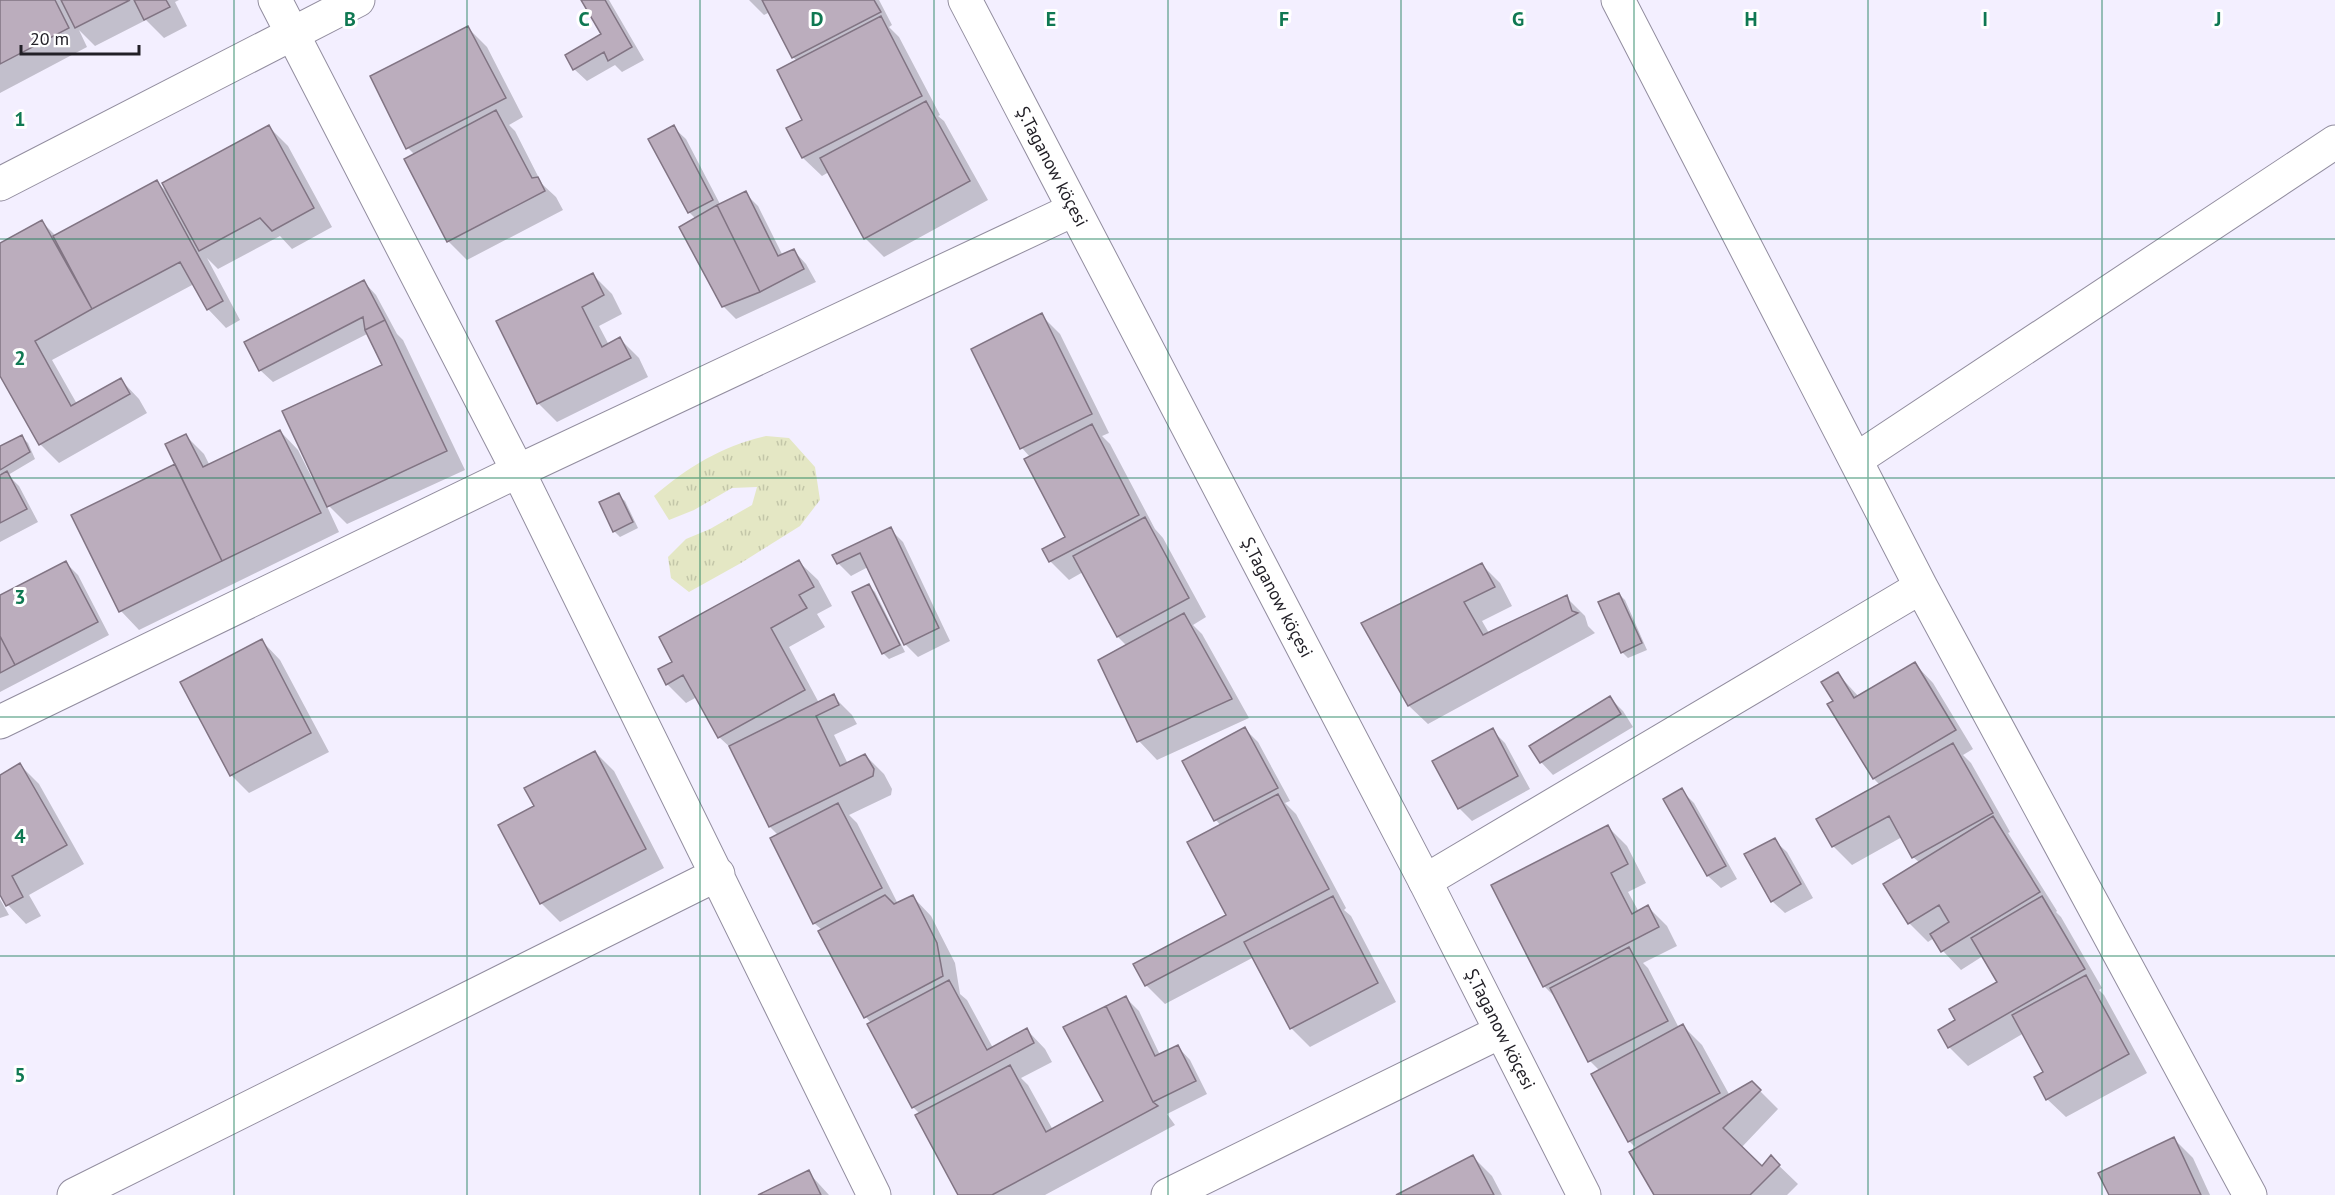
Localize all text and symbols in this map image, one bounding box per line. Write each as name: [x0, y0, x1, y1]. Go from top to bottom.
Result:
text: B: [344, 6, 356, 32]
text: C: [578, 6, 590, 32]
text: D: [811, 6, 824, 32]
text: E: [1046, 6, 1056, 32]
text: F: [1279, 6, 1289, 32]
text: G: [1512, 6, 1524, 32]
text: H: [1744, 6, 1758, 32]
text: I: [1982, 6, 1988, 32]
text: J: [2214, 6, 2221, 32]
scale bar: [21, 18, 140, 56]
text: 20 m: [30, 27, 69, 50]
street label: Ş.Taganow köçesi: [1012, 102, 1093, 231]
text: 1: [14, 106, 26, 132]
text: 2: [14, 345, 26, 371]
street label: Ş.Taganow köçesi: [1236, 533, 1318, 661]
text: 3: [14, 584, 26, 610]
text: 4: [14, 823, 26, 849]
street label: Ş.Taganow köçesi: [1460, 965, 1541, 1093]
text: 5: [14, 1062, 26, 1088]

